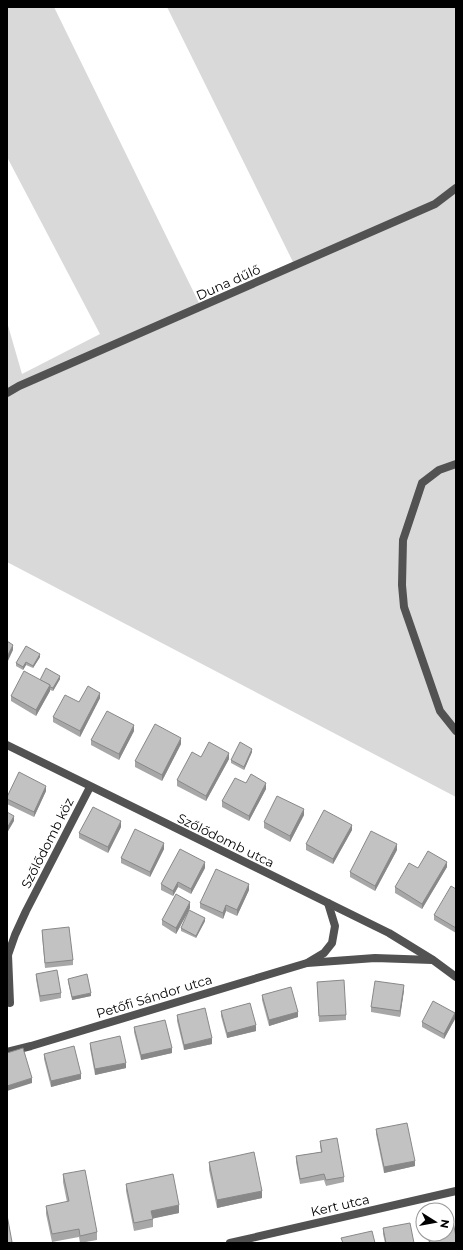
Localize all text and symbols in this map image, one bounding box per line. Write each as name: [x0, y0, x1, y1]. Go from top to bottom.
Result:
street label: Duna dűlő: [193, 261, 263, 303]
street label: Szőlődomb köz: [17, 795, 77, 891]
street label: Szőlődomb utca: [175, 810, 277, 870]
street label: Petőfi Sándor utca: [94, 971, 214, 1021]
street label: Kert utca: [309, 1190, 371, 1220]
north arrow: [415, 1202, 455, 1242]
text: N: [437, 1218, 453, 1230]

